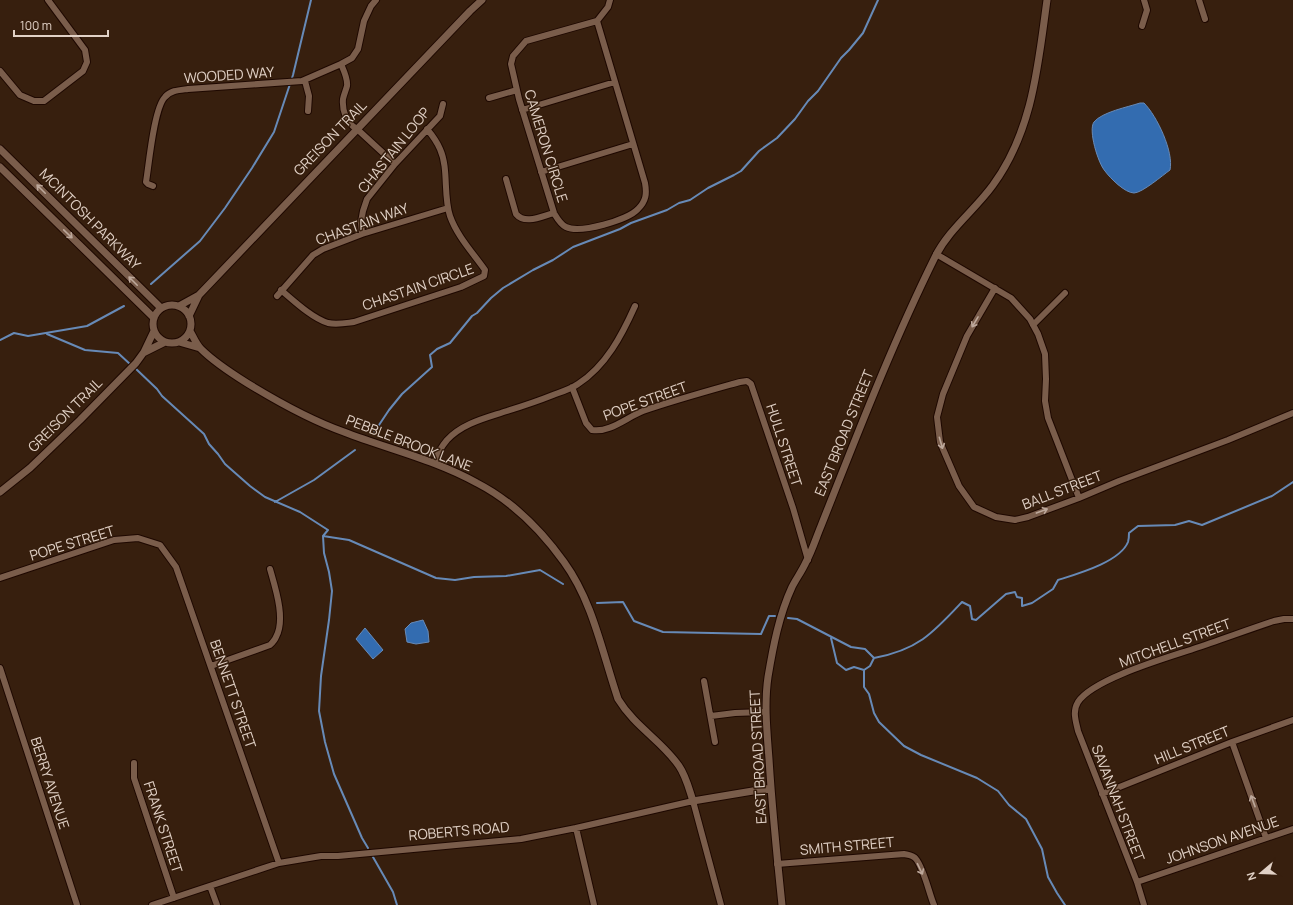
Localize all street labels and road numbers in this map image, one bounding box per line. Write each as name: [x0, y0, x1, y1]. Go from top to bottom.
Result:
street label: WOODED WAY: [183, 62, 275, 87]
street label: CAMERON CIRCLE: [520, 87, 573, 205]
street label: GREISON TRAIL: [289, 96, 370, 179]
street label: CHASTAIN LOOP: [353, 102, 434, 196]
street label: MCINTOSH PARKWAY: [36, 164, 145, 274]
street label: CHASTAIN WAY: [313, 198, 411, 249]
street label: CHASTAIN CIRCLE: [360, 259, 476, 314]
street label: EAST BROAD STREET: [810, 366, 878, 499]
street label: GREISON TRAIL: [23, 373, 106, 456]
street label: POPE STREET: [600, 376, 690, 424]
street label: HULL STREET: [762, 401, 807, 489]
street label: PEBBLE BROOK LANE: [343, 410, 475, 475]
street label: BALL STREET: [1019, 465, 1105, 513]
street label: POPE STREET: [27, 520, 117, 564]
street label: MITCHELL STREET: [1116, 613, 1234, 672]
street label: BENNETT STREET: [206, 637, 261, 751]
street label: EAST BROAD STREET: [744, 689, 771, 825]
street label: HILL STREET: [1151, 721, 1233, 768]
street label: BERRY AVENUE: [27, 734, 74, 831]
street label: SAVANNAH STREET: [1087, 742, 1150, 864]
street label: FRANK STREET: [140, 779, 187, 876]
street label: JOHNSON AVENUE: [1163, 811, 1281, 868]
street label: ROBERTS ROAD: [408, 817, 510, 844]
street label: SMITH STREET: [799, 832, 896, 859]

